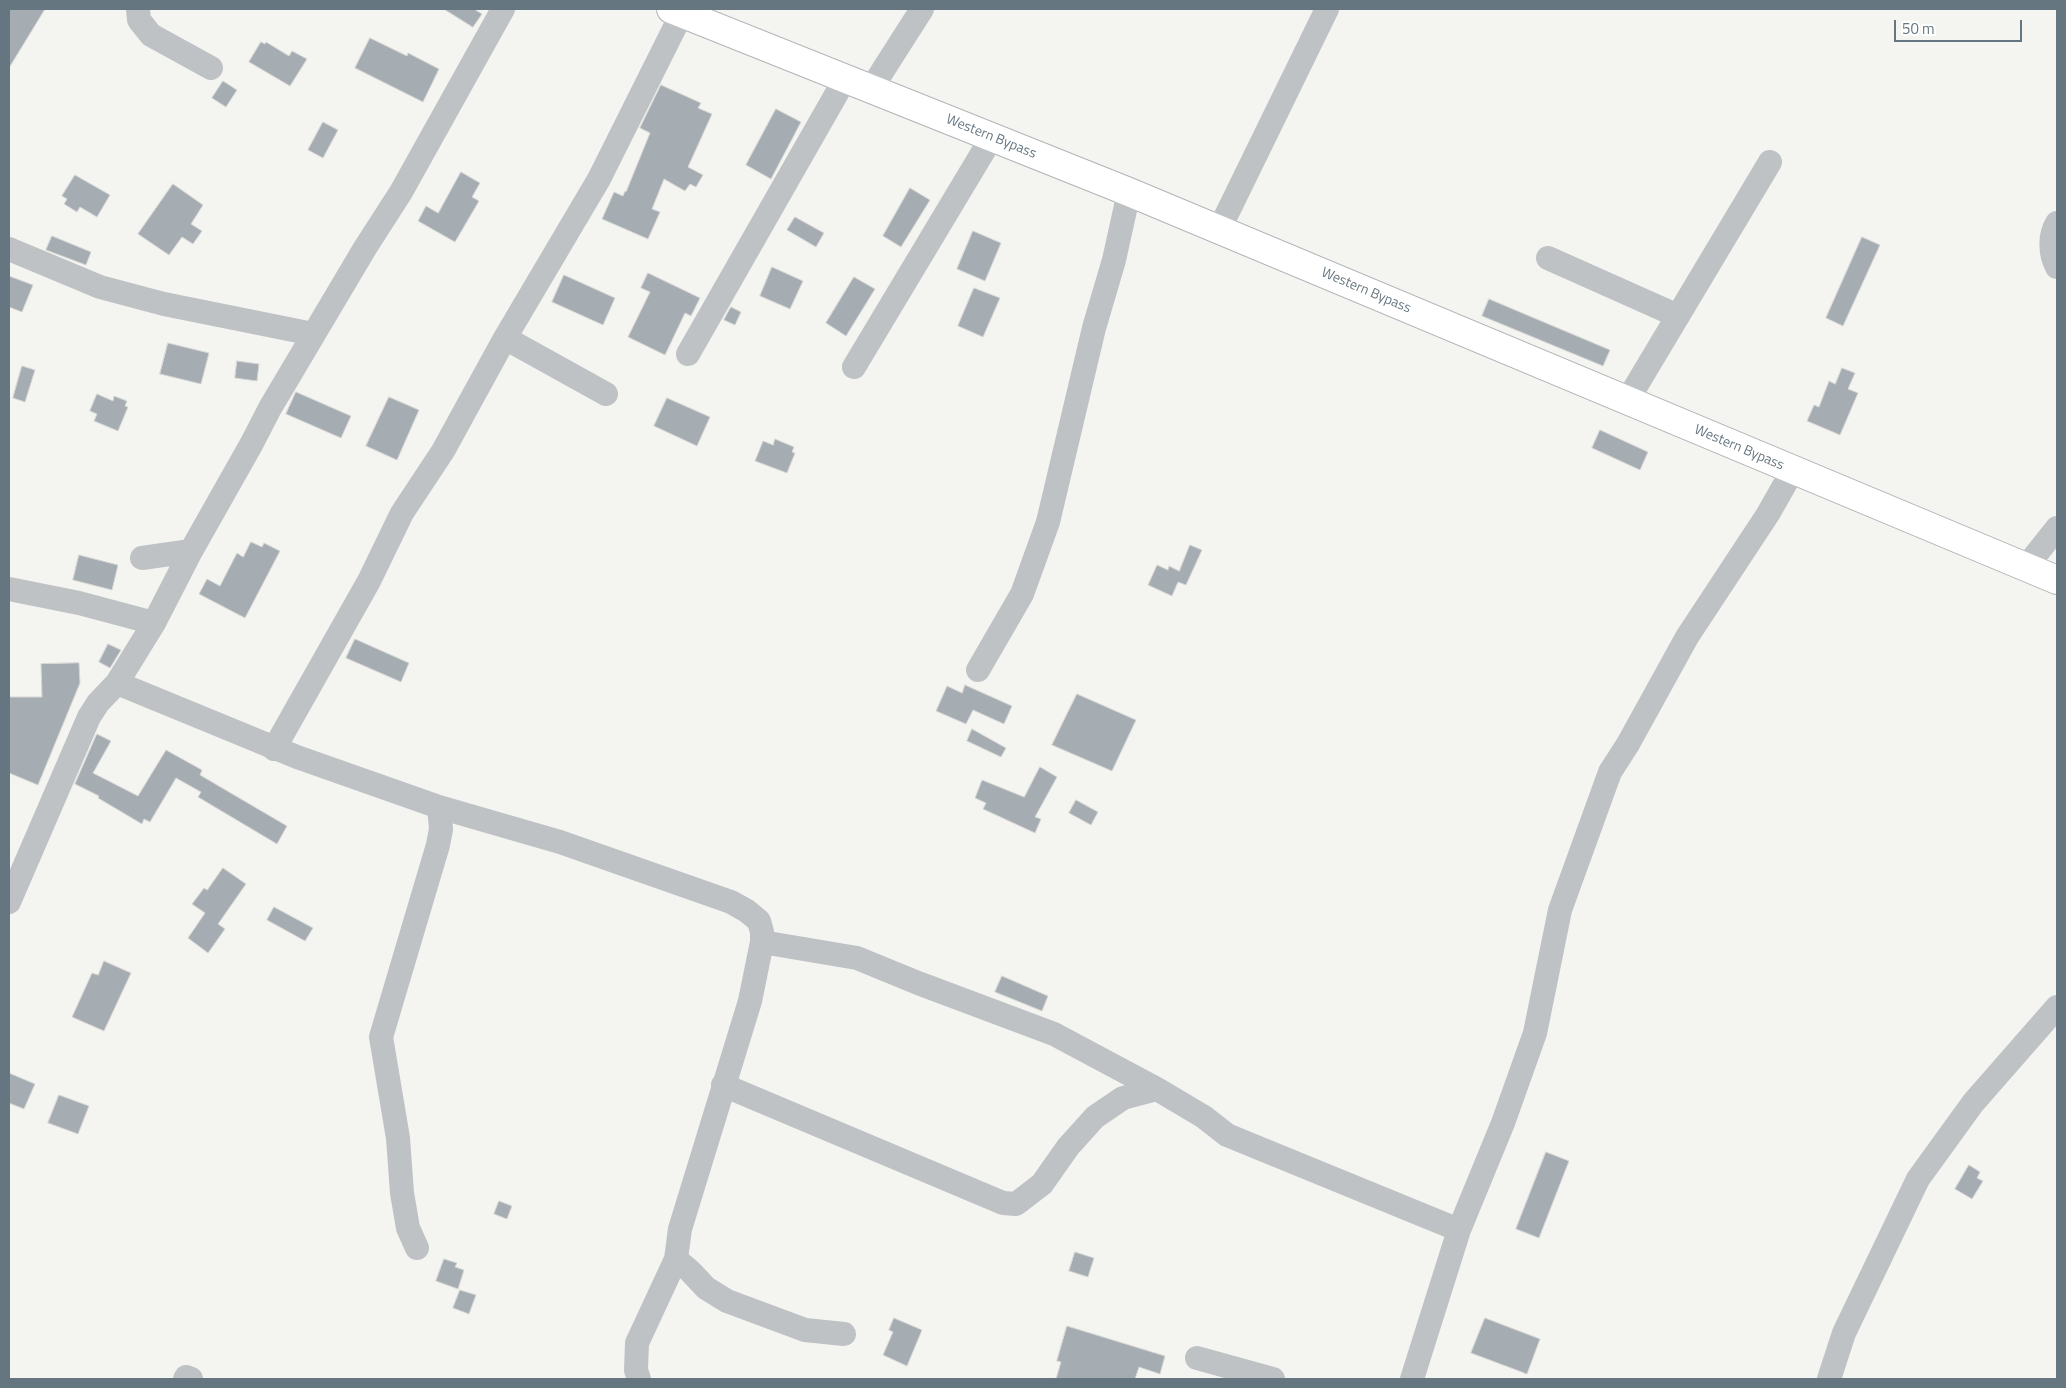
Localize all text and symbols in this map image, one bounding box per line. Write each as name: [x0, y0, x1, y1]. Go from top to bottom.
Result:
scale bar: [1896, 10, 2024, 42]
text: 50 m: [1902, 17, 1935, 40]
street label: Western Bypass: [943, 111, 1039, 163]
street label: Western Bypass: [1319, 265, 1413, 317]
street label: Western Bypass: [1692, 422, 1786, 474]

